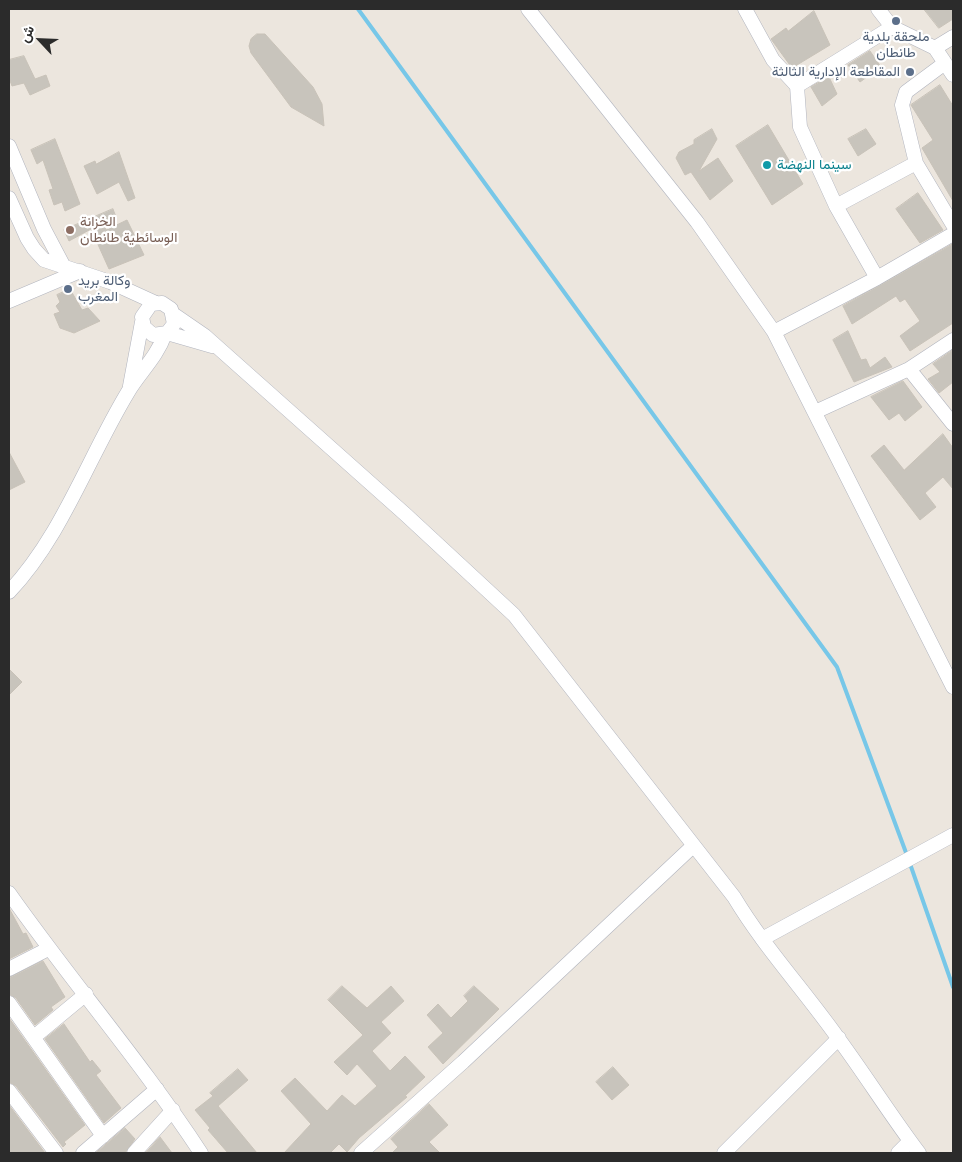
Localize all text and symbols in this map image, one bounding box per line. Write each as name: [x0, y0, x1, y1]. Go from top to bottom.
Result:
north arrow: [15, 15, 65, 65]
marker: ملحقة بلدية طانطان: [890, 15, 902, 27]
text: ش: [15, 22, 38, 45]
place label: ملحقة بلدية طانطان: [862, 29, 930, 62]
place label: المقاطعة الإدارية الثالثة: [772, 64, 900, 80]
marker: المقاطعة الإدارية الثالثة: [904, 66, 916, 78]
place label: سينما النهضة: [777, 157, 852, 173]
marker: سينما النهضة: [761, 159, 773, 171]
place label: الخزانة الوسائطية طانطان: [80, 214, 177, 246]
marker: الخزانة الوسائطية طانطان: [64, 224, 76, 236]
place label: وكالة بريد المغرب: [78, 273, 130, 306]
marker: وكالة بريد المغرب: [62, 283, 74, 295]

